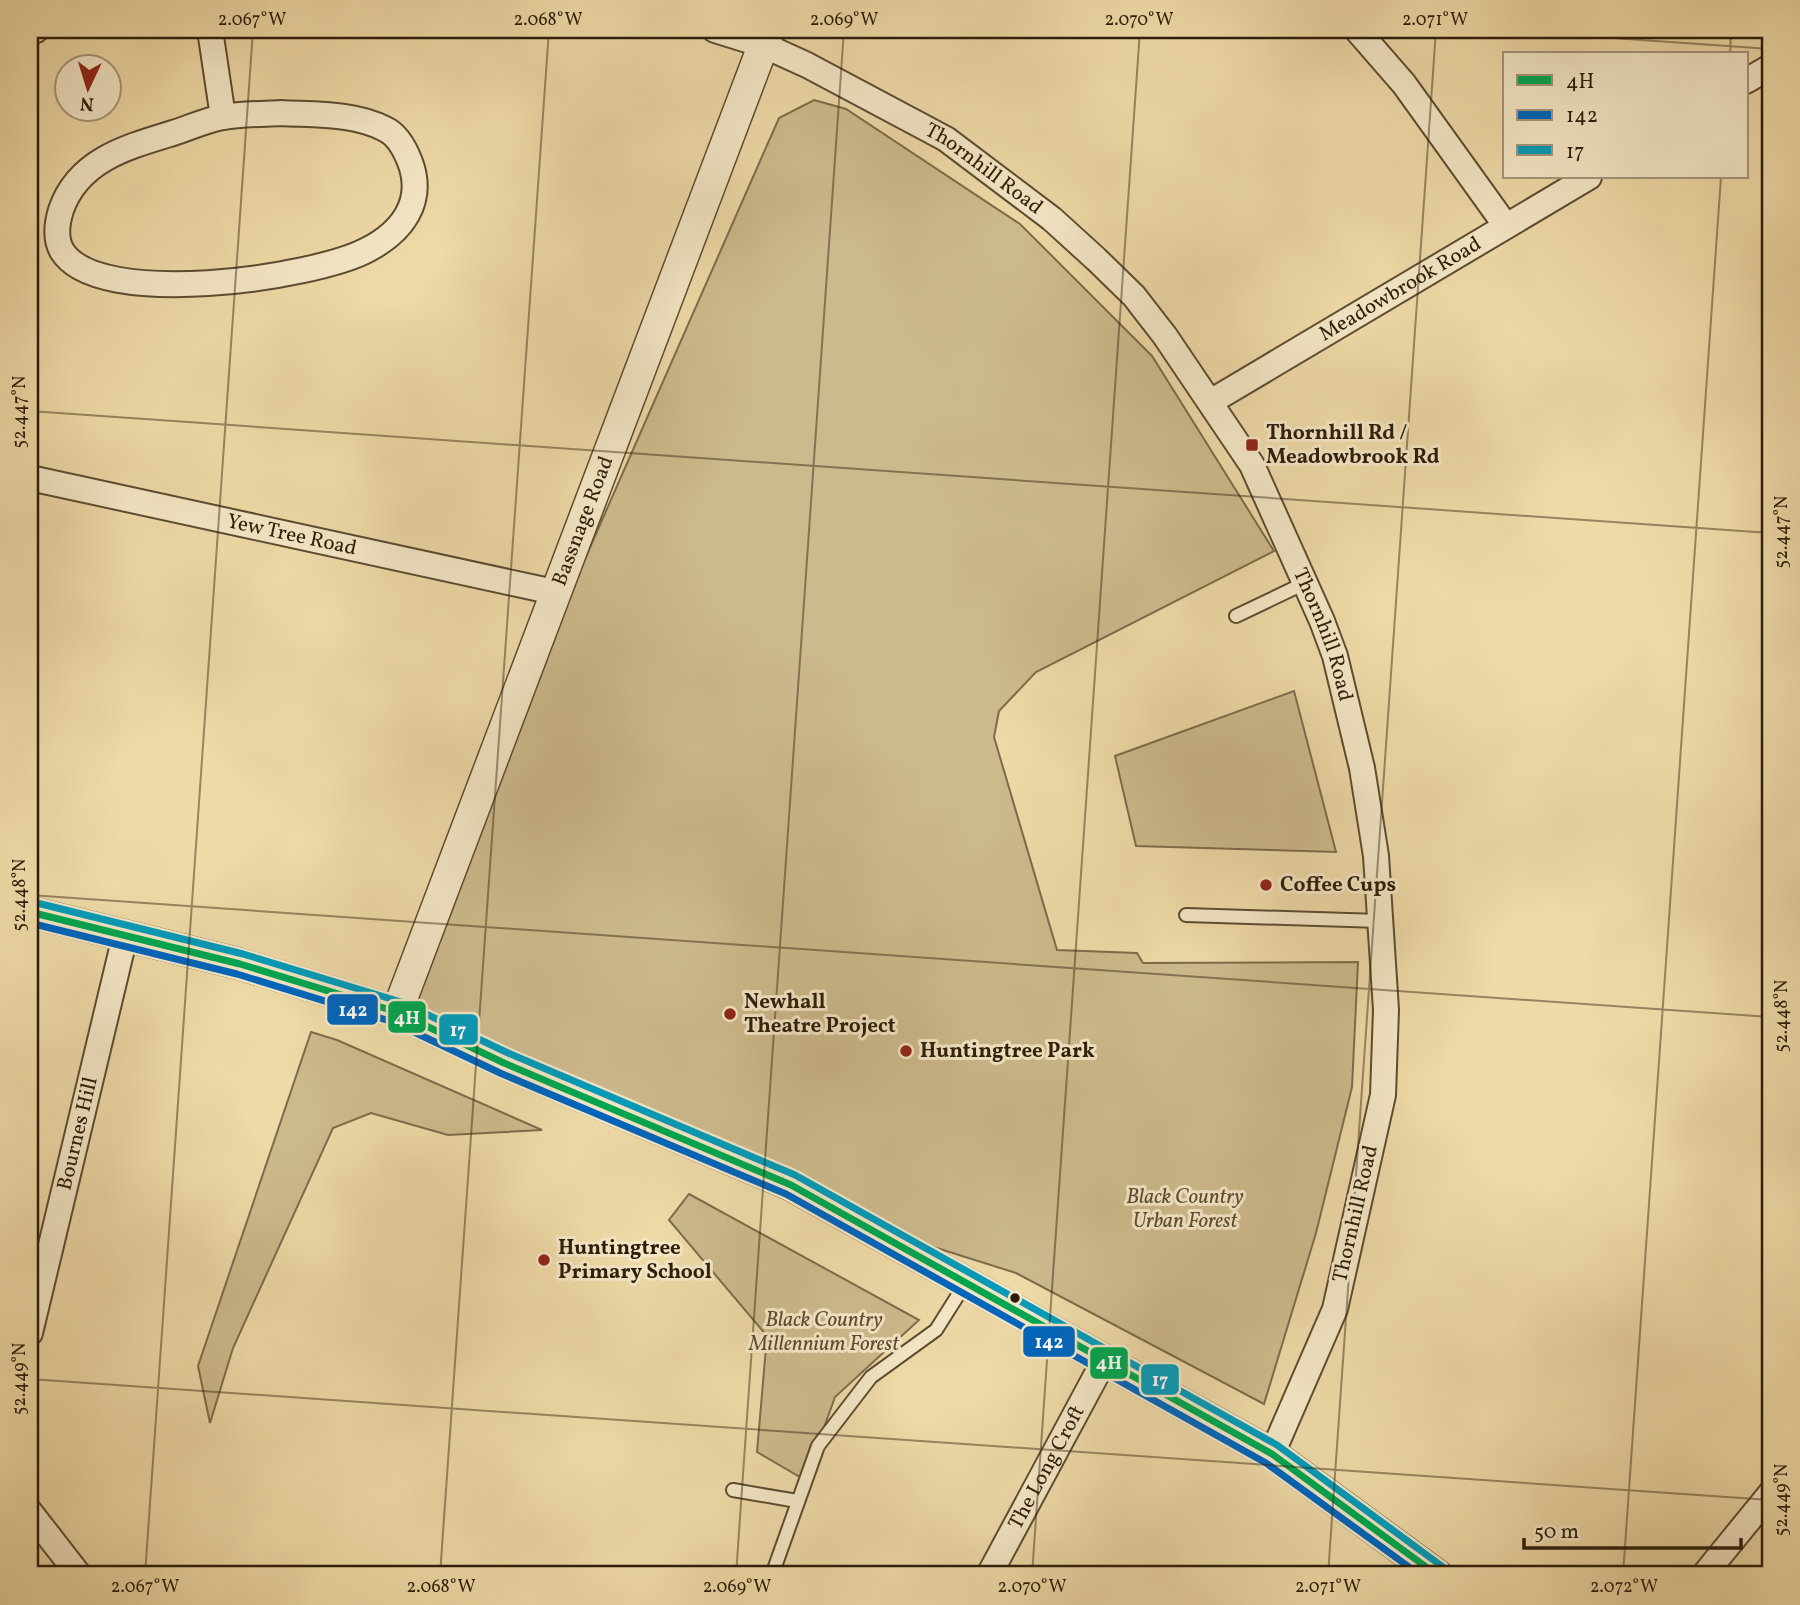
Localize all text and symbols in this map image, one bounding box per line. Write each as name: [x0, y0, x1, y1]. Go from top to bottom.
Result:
text: 2.067°W: [218, 8, 286, 33]
text: 2.068°W: [514, 8, 582, 33]
text: 2.069°W: [810, 8, 878, 33]
text: 2.070°W: [1105, 8, 1173, 33]
text: 2.071°W: [1402, 8, 1468, 33]
north arrow: [52, 52, 122, 122]
legend: [1503, 52, 1748, 178]
text: 4H: [1566, 68, 1594, 97]
text: N: [79, 89, 95, 116]
text: 142: [1566, 102, 1598, 131]
street label: Thornhill Road: [920, 116, 1049, 222]
text: 17: [1566, 138, 1584, 167]
street label: Meadowbrook Road: [1314, 230, 1487, 349]
text: 52.447°N: [8, 376, 33, 448]
place label: Thornhill Rd / Meadowbrook Rd: [1266, 419, 1440, 472]
marker: Thornhill Rd / Meadowbrook Rd: [1244, 437, 1260, 453]
street label: Bassnage Road: [545, 452, 621, 590]
text: 52.447°N: [1770, 496, 1795, 568]
street label: Yew Tree Road: [224, 507, 360, 563]
street label: Thornhill Road: [1286, 563, 1360, 704]
text: 52.448°N: [8, 859, 33, 931]
place label: Coffee Cups: [1280, 871, 1396, 900]
marker: Coffee Cups: [1258, 877, 1274, 893]
text: 52.448°N: [1770, 980, 1795, 1052]
place label: Newhall Theatre Project: [744, 988, 896, 1041]
line badge: 142: [326, 993, 379, 1026]
text: 142: [338, 998, 368, 1024]
line badge: 4H: [387, 1000, 427, 1034]
text: 4H: [394, 1006, 420, 1032]
marker: Newhall Theatre Project: [722, 1006, 738, 1022]
line badge: 17: [438, 1013, 479, 1046]
text: 17: [450, 1018, 466, 1044]
place label: Huntingtree Park: [920, 1037, 1095, 1066]
marker: Huntingtree Park: [898, 1043, 914, 1059]
street label: Bournes Hill: [50, 1074, 105, 1193]
street label: Thornhill Road: [1326, 1143, 1386, 1285]
park label: Black Country Urban Forest: [1126, 1183, 1244, 1236]
place label: Huntingtree Primary School: [558, 1234, 712, 1287]
marker: Huntingtree Primary School: [536, 1252, 552, 1268]
unlabelled marker: [1008, 1291, 1022, 1305]
park label: Black Country Millennium Forest: [748, 1306, 900, 1359]
line badge: 142: [1022, 1325, 1076, 1358]
text: 142: [1034, 1330, 1064, 1356]
text: 52.449°N: [8, 1343, 33, 1415]
line badge: 4H: [1089, 1346, 1129, 1380]
text: 4H: [1096, 1351, 1122, 1377]
line badge: 17: [1140, 1363, 1180, 1396]
text: 17: [1152, 1368, 1168, 1394]
street label: The Long Croft: [1001, 1400, 1092, 1535]
text: 52.449°N: [1770, 1464, 1795, 1536]
scale bar: [1524, 1507, 1741, 1551]
text: 50 m: [1534, 1518, 1579, 1547]
text: 2.067°W: [111, 1575, 179, 1600]
text: 2.068°W: [407, 1575, 475, 1600]
text: 2.069°W: [703, 1575, 771, 1600]
text: 2.070°W: [998, 1575, 1066, 1600]
text: 2.071°W: [1295, 1575, 1361, 1600]
text: 2.072°W: [1590, 1575, 1658, 1600]

